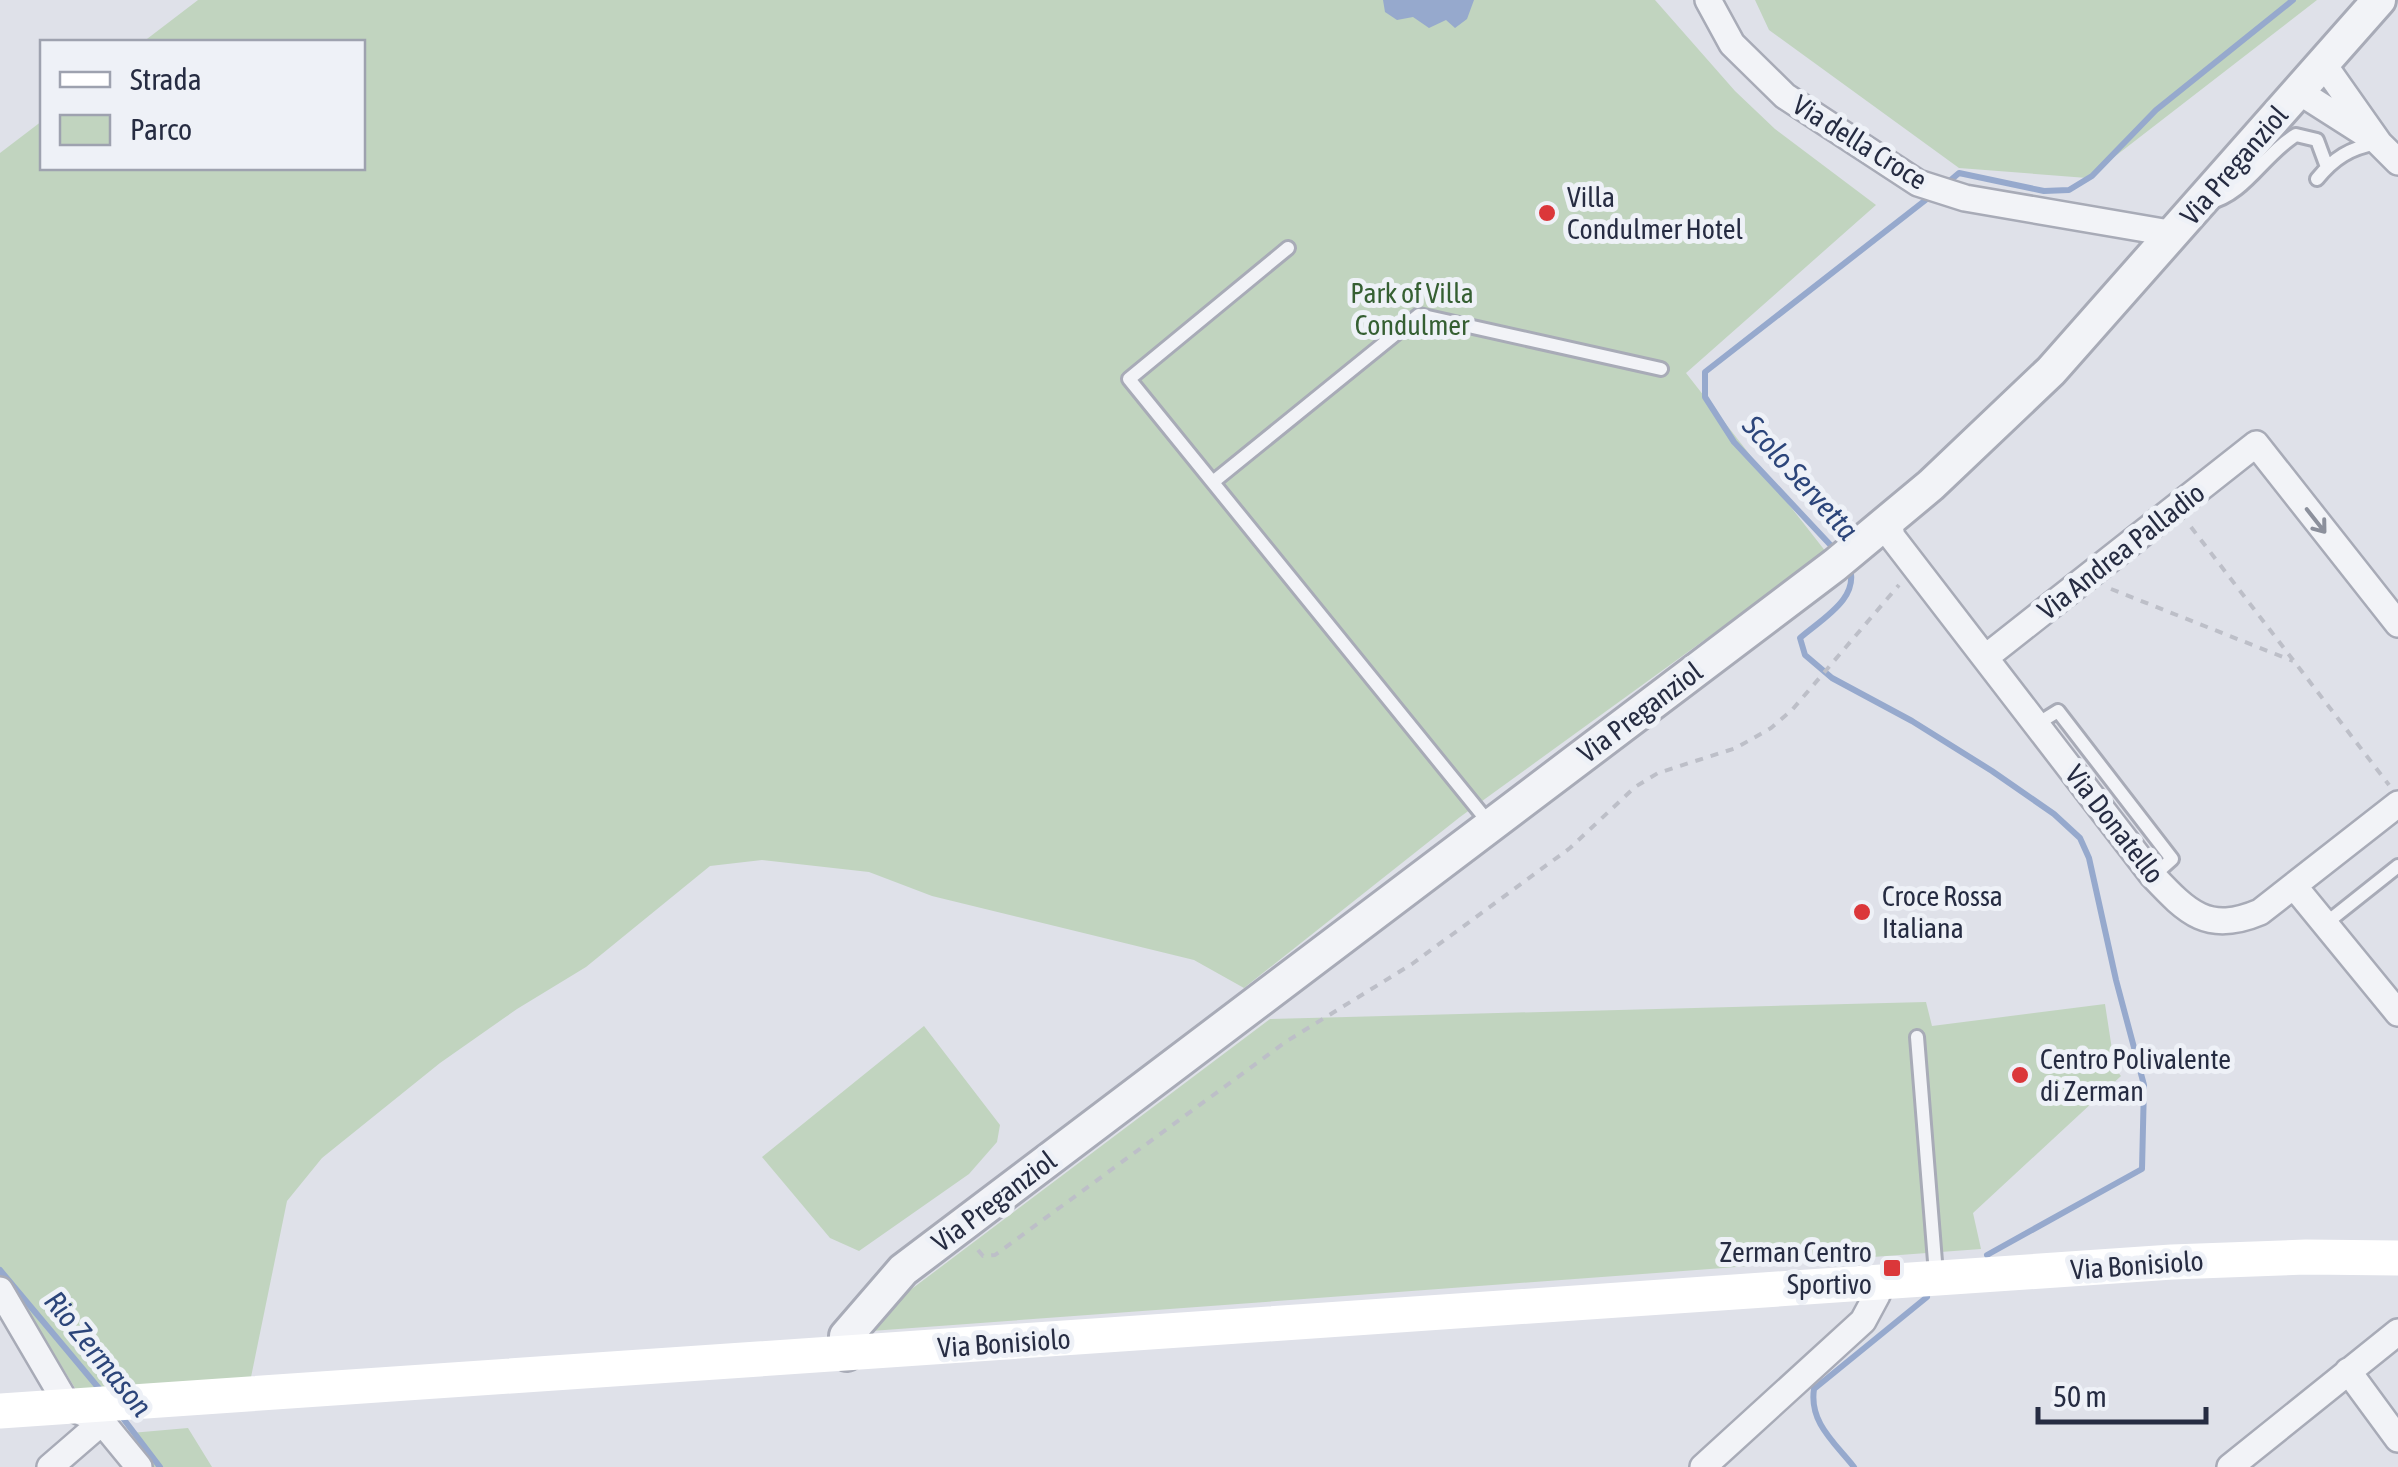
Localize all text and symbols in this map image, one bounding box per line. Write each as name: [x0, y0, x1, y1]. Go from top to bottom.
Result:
legend: [40, 40, 365, 170]
text: Strada: [130, 62, 202, 96]
street label: Via della Croce: [1787, 88, 1933, 196]
street label: Via Preganziol: [2174, 99, 2295, 231]
text: Parco: [130, 112, 192, 146]
place label: Villa Condulmer Hotel: [1567, 181, 1743, 245]
marker: Villa Condulmer Hotel: [1536, 202, 1558, 224]
park label: Park of Villa Condulmer: [1350, 277, 1474, 341]
water label: Scolo Servetta: [1736, 408, 1865, 546]
street label: Via Andrea Palladio: [2031, 476, 2211, 626]
one-way arrow: [2305, 507, 2327, 533]
street label: Via Preganziol: [1572, 655, 1709, 769]
street label: Via Donatello: [2059, 759, 2171, 889]
place label: Croce Rossa Italiana: [1882, 880, 2003, 944]
marker: Croce Rossa Italiana: [1851, 901, 1873, 923]
place label: Centro Polivalente di Zerman: [2040, 1043, 2231, 1107]
marker: Centro Polivalente di Zerman: [2009, 1064, 2031, 1086]
street label: Via Preganziol: [926, 1144, 1063, 1258]
place label: Zerman Centro Sportivo: [1719, 1236, 1872, 1300]
street label: Via Bonisiolo: [2069, 1244, 2205, 1286]
marker: Zerman Centro Sportivo: [1881, 1257, 1903, 1279]
water label: Rio Zermason: [38, 1284, 159, 1423]
street label: Via Bonisiolo: [936, 1322, 1072, 1364]
scale bar: [2038, 1362, 2206, 1424]
text: 50 m: [2053, 1379, 2107, 1413]

